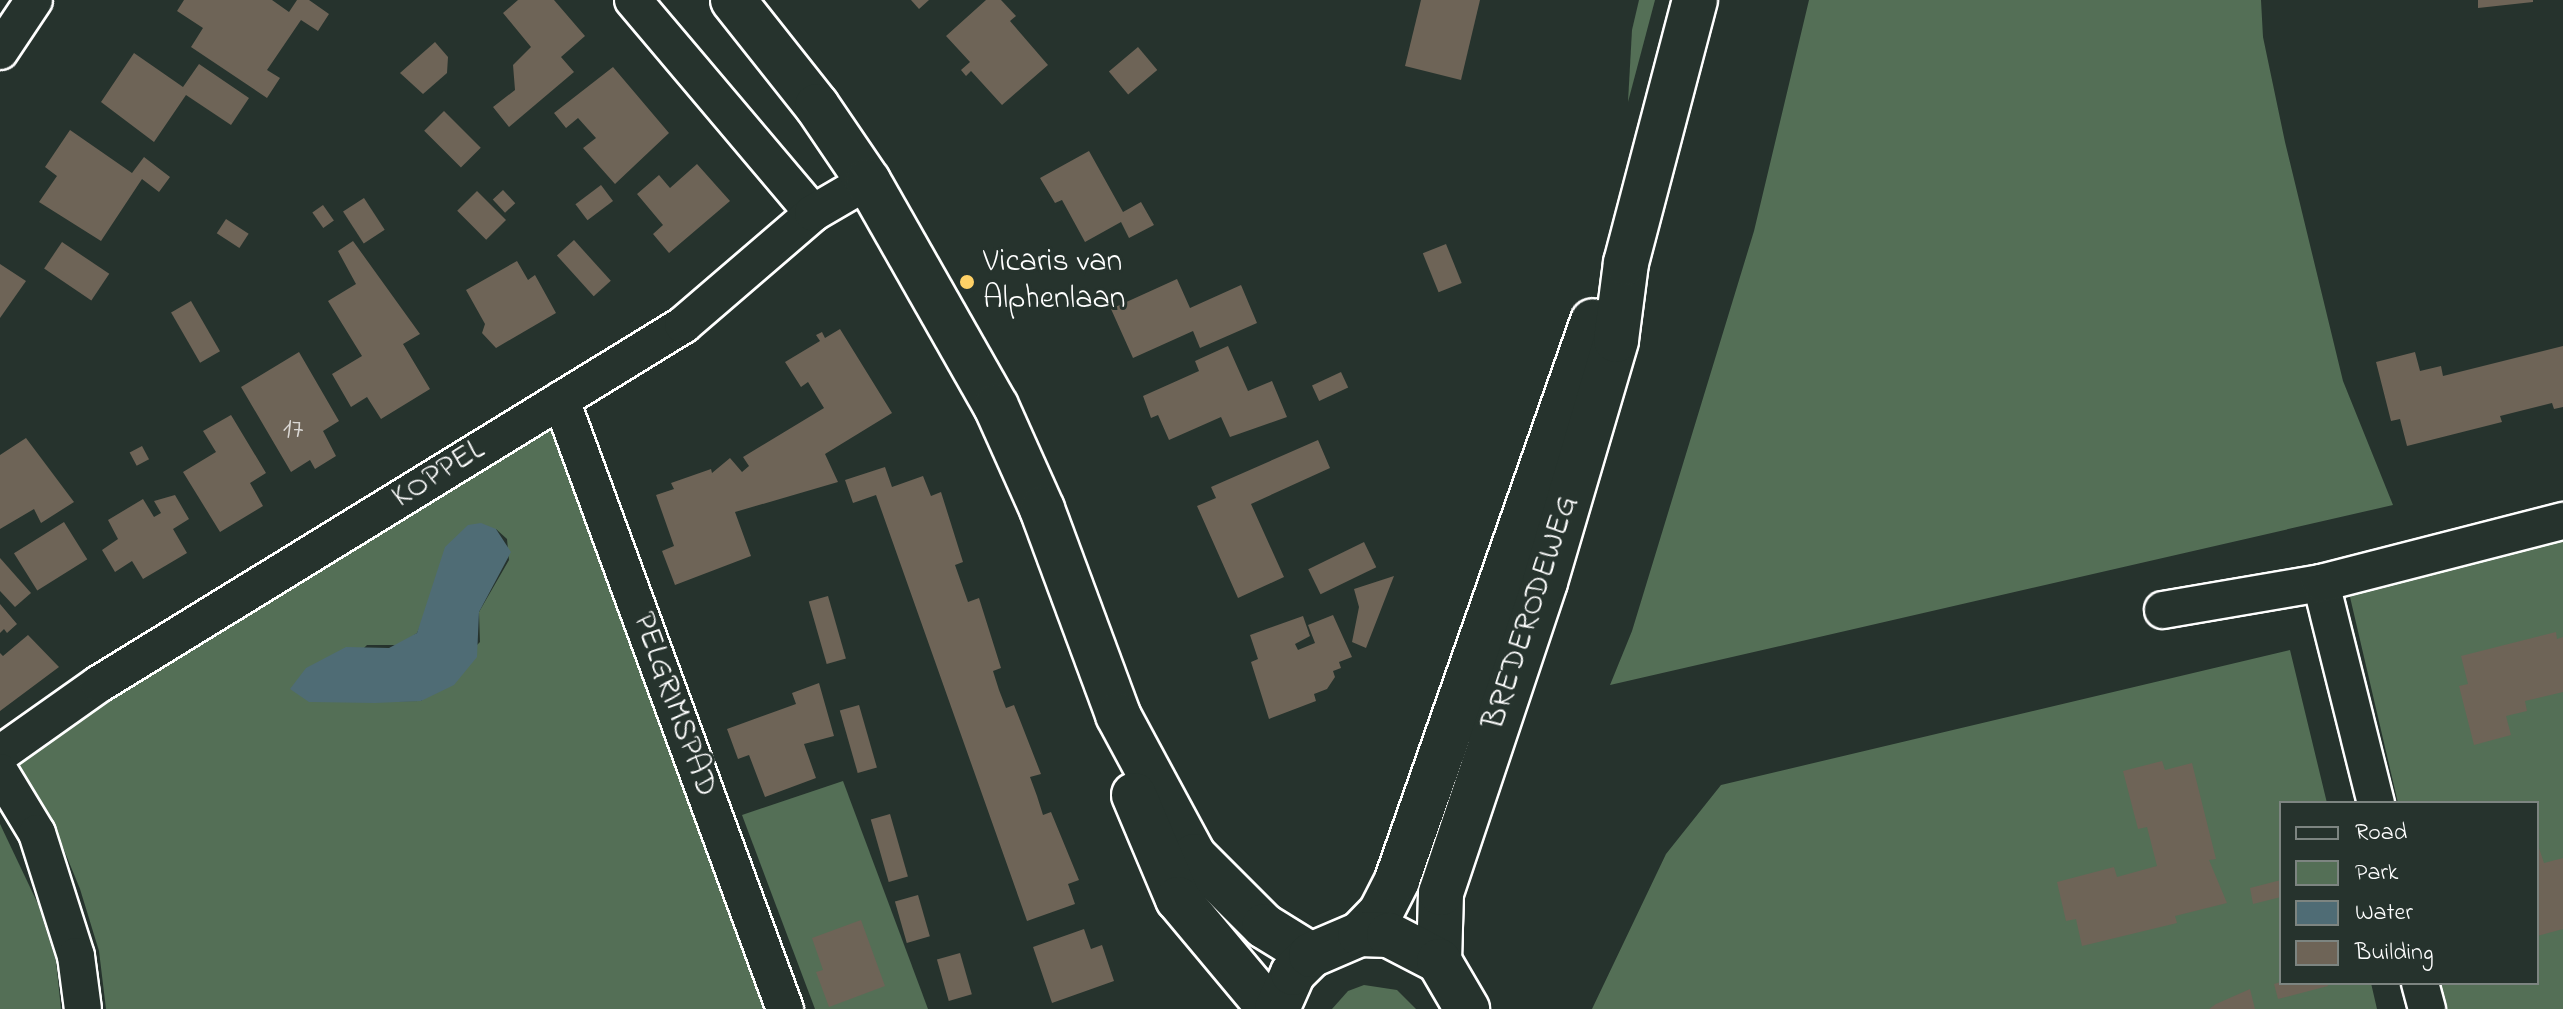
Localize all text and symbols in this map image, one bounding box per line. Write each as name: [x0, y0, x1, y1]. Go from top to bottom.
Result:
place label: Vicaris van Alphenlaan: [983, 245, 1126, 320]
marker: Vicaris van Alphenlaan: [958, 273, 976, 291]
house number: 17: [283, 414, 303, 448]
street label: KOPPEL: [386, 432, 492, 518]
street label: BREDERODEWEG: [1476, 491, 1588, 735]
street label: PELGRIMSPAD: [622, 608, 724, 802]
legend: [2279, 801, 2539, 985]
text: Road: [2355, 816, 2407, 851]
text: Park: [2355, 856, 2398, 891]
text: Water: [2355, 896, 2413, 931]
text: Building: [2355, 936, 2434, 971]

